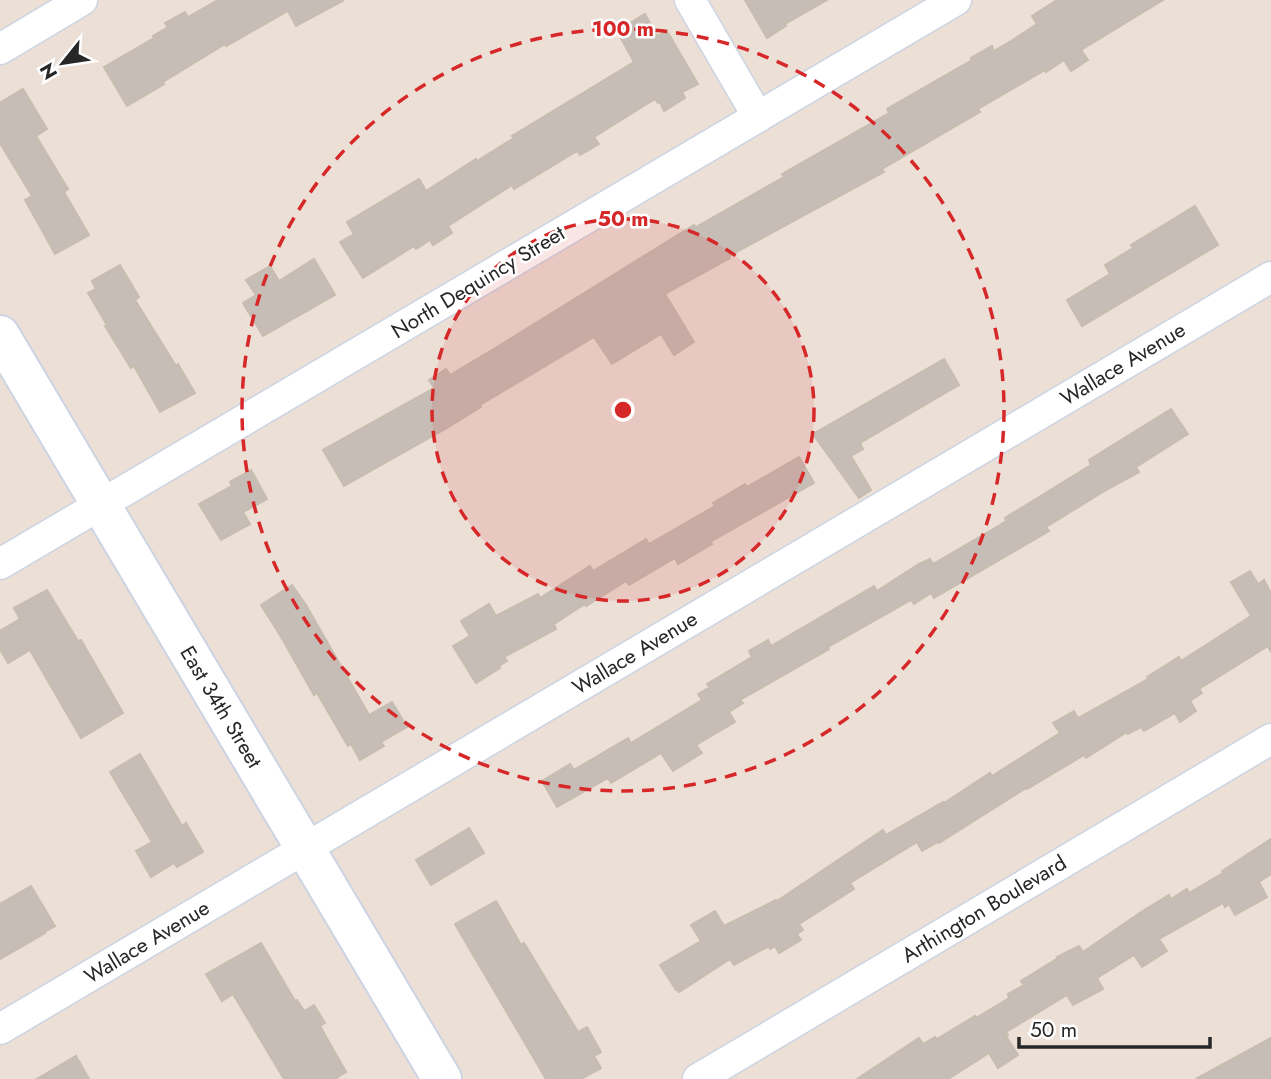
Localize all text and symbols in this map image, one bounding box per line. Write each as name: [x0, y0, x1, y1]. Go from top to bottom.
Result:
text: 100 m: [592, 14, 654, 44]
north arrow: [28, 28, 98, 98]
text: N: [33, 58, 64, 85]
text: 50 m: [598, 204, 648, 234]
street label: North Dequincy Street: [386, 218, 570, 346]
street label: Wallace Avenue: [1055, 315, 1191, 413]
centre of rings: [611, 398, 635, 422]
street label: Wallace Avenue: [567, 604, 703, 702]
street label: East 34th Street: [173, 640, 269, 774]
street label: Arthington Boulevard: [896, 848, 1072, 970]
street label: Wallace Avenue: [79, 893, 215, 991]
scale bar: [1019, 1006, 1210, 1050]
text: 50 m: [1030, 1015, 1077, 1045]

